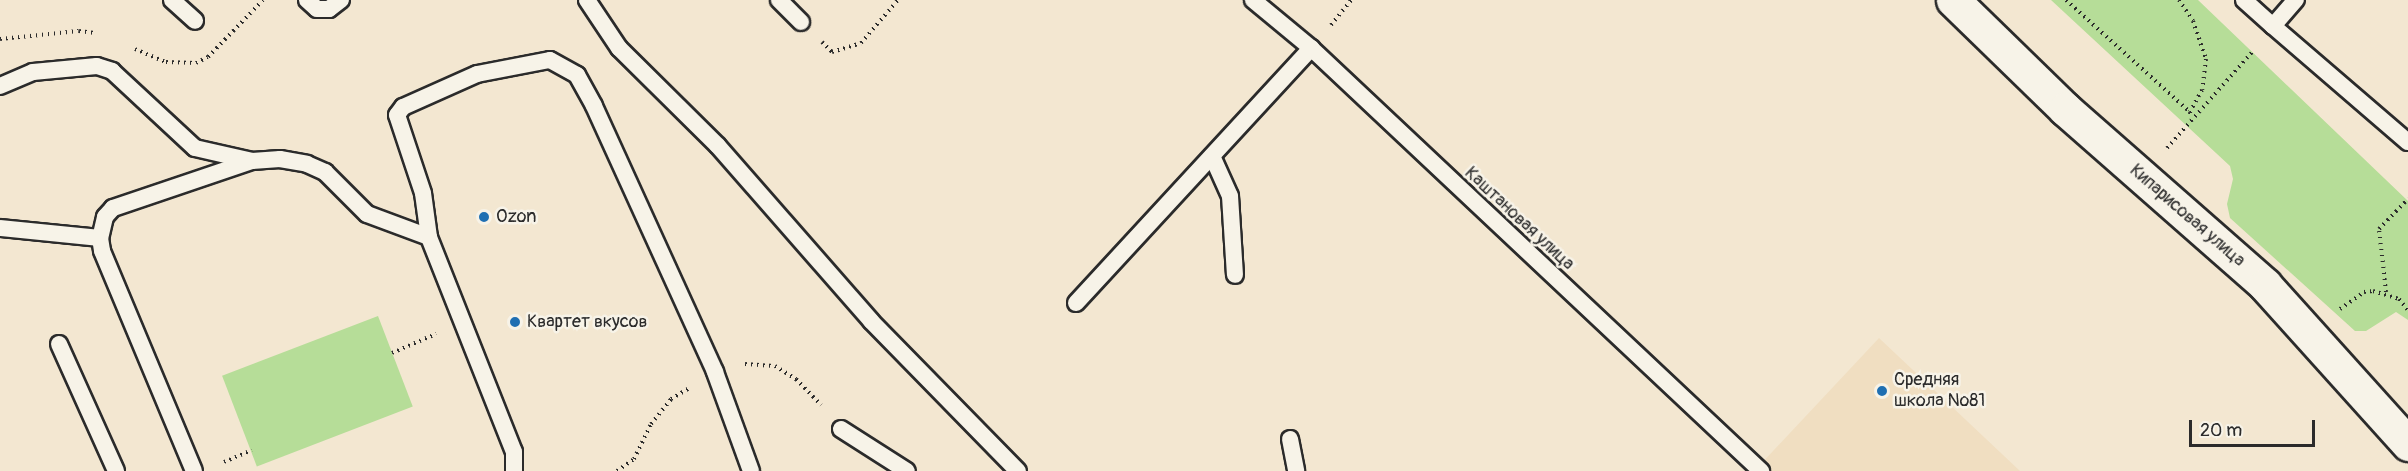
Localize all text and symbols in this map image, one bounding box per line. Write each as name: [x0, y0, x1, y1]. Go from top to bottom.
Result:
street label: Кипарисовая улица: [2125, 160, 2249, 272]
street label: Каштановая улица: [1460, 163, 1578, 275]
place label: Ozon: [496, 206, 536, 228]
marker: Ozon: [477, 210, 491, 224]
place label: Квартет вкусов: [527, 311, 647, 333]
marker: Квартет вкусов: [508, 315, 522, 329]
place label: Средняя школа №81: [1894, 370, 1985, 412]
marker: Средняя школа №81: [1875, 384, 1889, 398]
scale bar: [2192, 408, 2318, 446]
text: 20 m: [2200, 419, 2242, 442]

